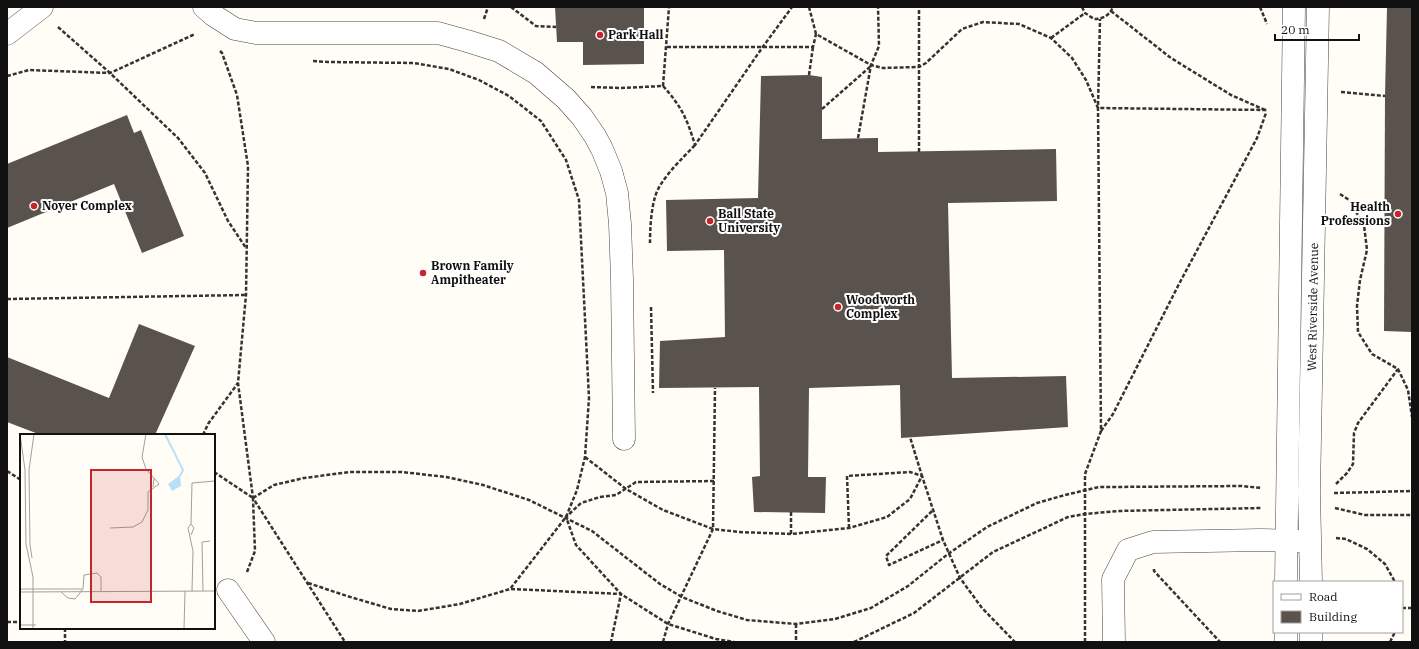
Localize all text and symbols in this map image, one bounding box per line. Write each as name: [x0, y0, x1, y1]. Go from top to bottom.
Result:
scale bar: [1275, 16, 1359, 42]
text: 20 m: [1281, 22, 1310, 37]
place label: Park Hall: [608, 27, 664, 42]
marker: Park Hall: [595, 30, 605, 40]
place label: Noyer Complex: [42, 198, 132, 213]
place label: Health Professions: [1321, 199, 1390, 228]
marker: Noyer Complex: [29, 201, 39, 211]
place label: Ball State University: [718, 206, 780, 235]
marker: Health Professions: [1393, 209, 1403, 219]
marker: Ball State University: [705, 216, 715, 226]
street label: West Riverside Avenue: [1304, 243, 1321, 371]
place label: Brown Family Ampitheater: [431, 258, 514, 287]
marker: Brown Family Ampitheater: [418, 268, 428, 278]
place label: Woodworth Complex: [846, 292, 915, 321]
marker: Woodworth Complex: [833, 302, 843, 312]
inset map: [20, 434, 215, 629]
legend: [1273, 581, 1403, 633]
text: Road: [1309, 589, 1338, 604]
text: Building: [1309, 609, 1357, 624]

